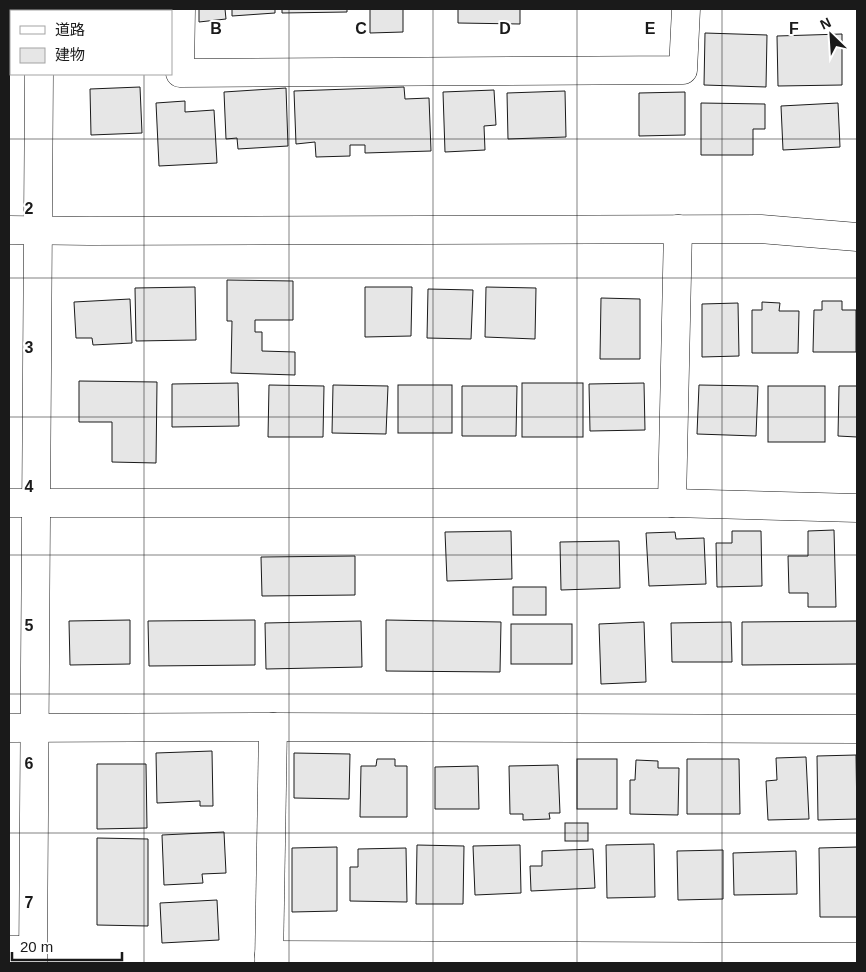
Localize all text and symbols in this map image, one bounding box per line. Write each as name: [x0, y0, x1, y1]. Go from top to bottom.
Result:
legend: [10, 10, 172, 75]
north arrow: [806, 10, 856, 60]
text: N: [818, 14, 833, 33]
text: B: [210, 20, 222, 37]
text: C: [355, 20, 367, 37]
text: D: [499, 20, 511, 37]
text: E: [645, 20, 656, 37]
text: F: [789, 20, 799, 37]
text: 道路: [55, 21, 85, 38]
text: 建物: [55, 46, 85, 63]
text: 2: [25, 200, 34, 217]
text: 3: [25, 339, 34, 356]
text: 4: [25, 478, 34, 495]
text: 5: [25, 617, 34, 634]
text: 6: [25, 755, 34, 772]
text: 7: [25, 894, 34, 911]
scale bar: [12, 930, 122, 962]
text: 20 m: [20, 938, 53, 955]

